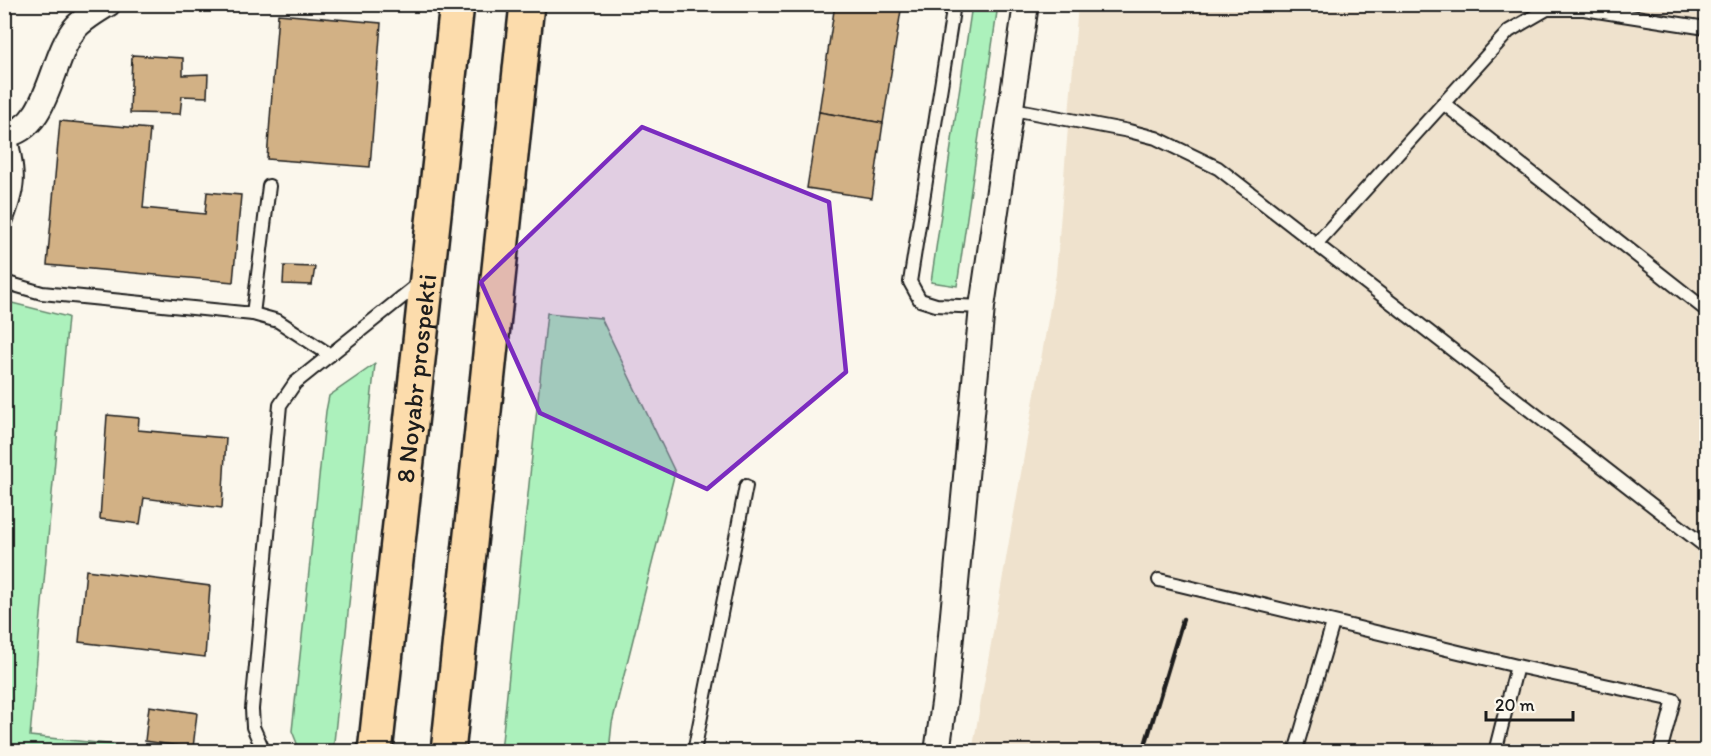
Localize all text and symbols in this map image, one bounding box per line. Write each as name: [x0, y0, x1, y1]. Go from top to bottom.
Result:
street label: 8 Noyabr prospekti: [389, 272, 443, 484]
scale bar: [1486, 684, 1573, 722]
text: 20 m: [1495, 694, 1535, 716]

